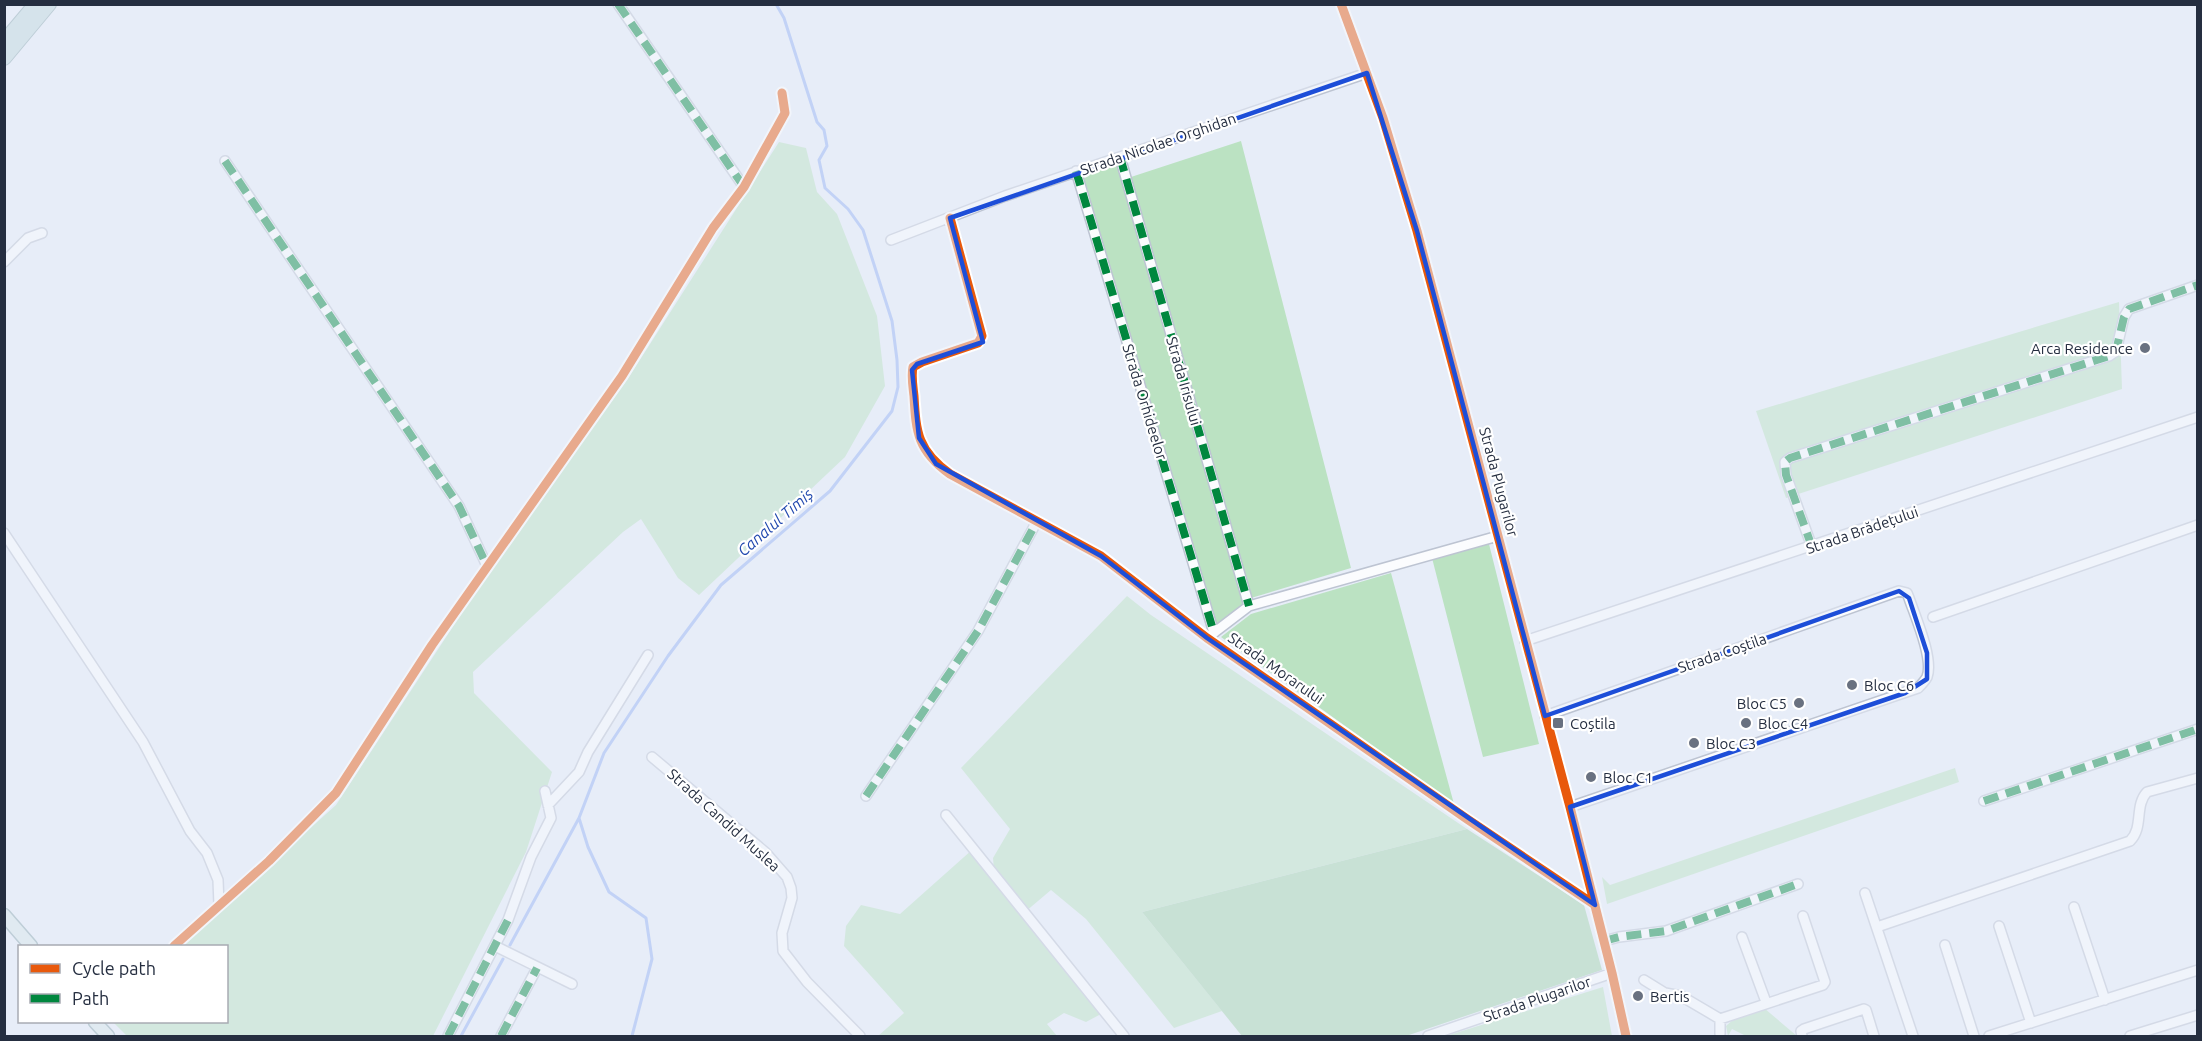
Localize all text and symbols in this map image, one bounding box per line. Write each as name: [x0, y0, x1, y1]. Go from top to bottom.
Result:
street label: Strada Nicolae Orghidan: [1078, 109, 1238, 179]
street label: Strada Irisului: [1163, 335, 1205, 427]
place label: Arca Residence: [2031, 340, 2133, 357]
marker: Arca Residence: [2138, 341, 2152, 355]
street label: Strada Orhideelor: [1119, 342, 1171, 462]
street label: Strada Plugarilor: [1476, 425, 1522, 539]
water label: Canalul Timiș: [734, 484, 816, 560]
street label: Strada Brădețului: [1804, 503, 1920, 557]
street label: Strada Morarului: [1225, 629, 1327, 707]
street label: Strada Coștila: [1675, 630, 1769, 676]
place label: Bloc C6: [1864, 677, 1914, 694]
marker: Bloc C6: [1845, 678, 1859, 692]
place label: Bloc C5: [1737, 695, 1787, 712]
marker: Bloc C5: [1792, 696, 1806, 710]
place label: Coștila: [1570, 715, 1616, 732]
place label: Bloc C4: [1758, 715, 1808, 732]
marker: Coștila: [1551, 716, 1565, 730]
marker: Bloc C4: [1739, 716, 1753, 730]
place label: Bloc C3: [1706, 735, 1756, 752]
marker: Bloc C3: [1687, 736, 1701, 750]
street label: Strada Candid Muslea: [664, 765, 784, 875]
place label: Bloc C1: [1603, 769, 1653, 786]
marker: Bloc C1: [1584, 770, 1598, 784]
legend: [18, 945, 228, 1023]
text: Cycle path: [72, 958, 156, 978]
street label: Strada Plugarilor: [1481, 973, 1593, 1025]
text: Path: [72, 988, 109, 1008]
place label: Bertis: [1650, 988, 1690, 1005]
marker: Bertis: [1631, 989, 1645, 1003]

